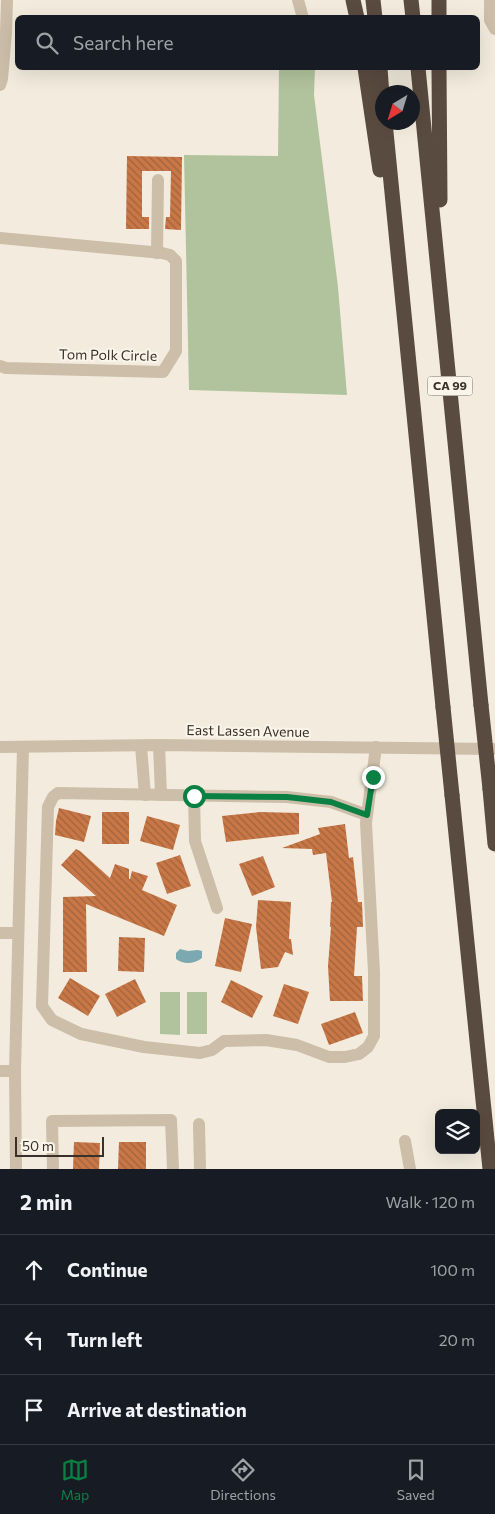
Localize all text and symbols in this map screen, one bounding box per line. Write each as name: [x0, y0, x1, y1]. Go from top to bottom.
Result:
search box: [15, 15, 480, 70]
icon: search: [33, 29, 61, 57]
text: Search here: [73, 31, 173, 54]
north arrow: [375, 85, 420, 130]
street label: Tom Polk Circle: [59, 345, 157, 364]
road number: CA 99: [428, 376, 472, 396]
street label: East Lassen Avenue: [186, 721, 310, 740]
route end: [362, 766, 385, 789]
route start: [183, 785, 206, 808]
map controls: [435, 1109, 480, 1154]
button: layers: [435, 1109, 480, 1154]
scale bar: [15, 1134, 104, 1157]
text: 50 m: [22, 1137, 54, 1154]
text: 2 min: [20, 1189, 72, 1214]
text: Walk · 120 m: [385, 1192, 475, 1211]
icon: ahead: [20, 1256, 48, 1284]
text: Continue: [67, 1258, 147, 1281]
text: 100 m: [430, 1260, 475, 1279]
icon: left: [20, 1326, 48, 1354]
text: Turn left: [67, 1328, 142, 1351]
text: 20 m: [439, 1330, 475, 1349]
icon: arrive: [20, 1396, 48, 1424]
text: Arrive at destination: [67, 1398, 247, 1421]
tab: Map: [60, 1456, 89, 1503]
tab: Directions: [210, 1456, 276, 1503]
tab: Saved: [397, 1456, 435, 1503]

